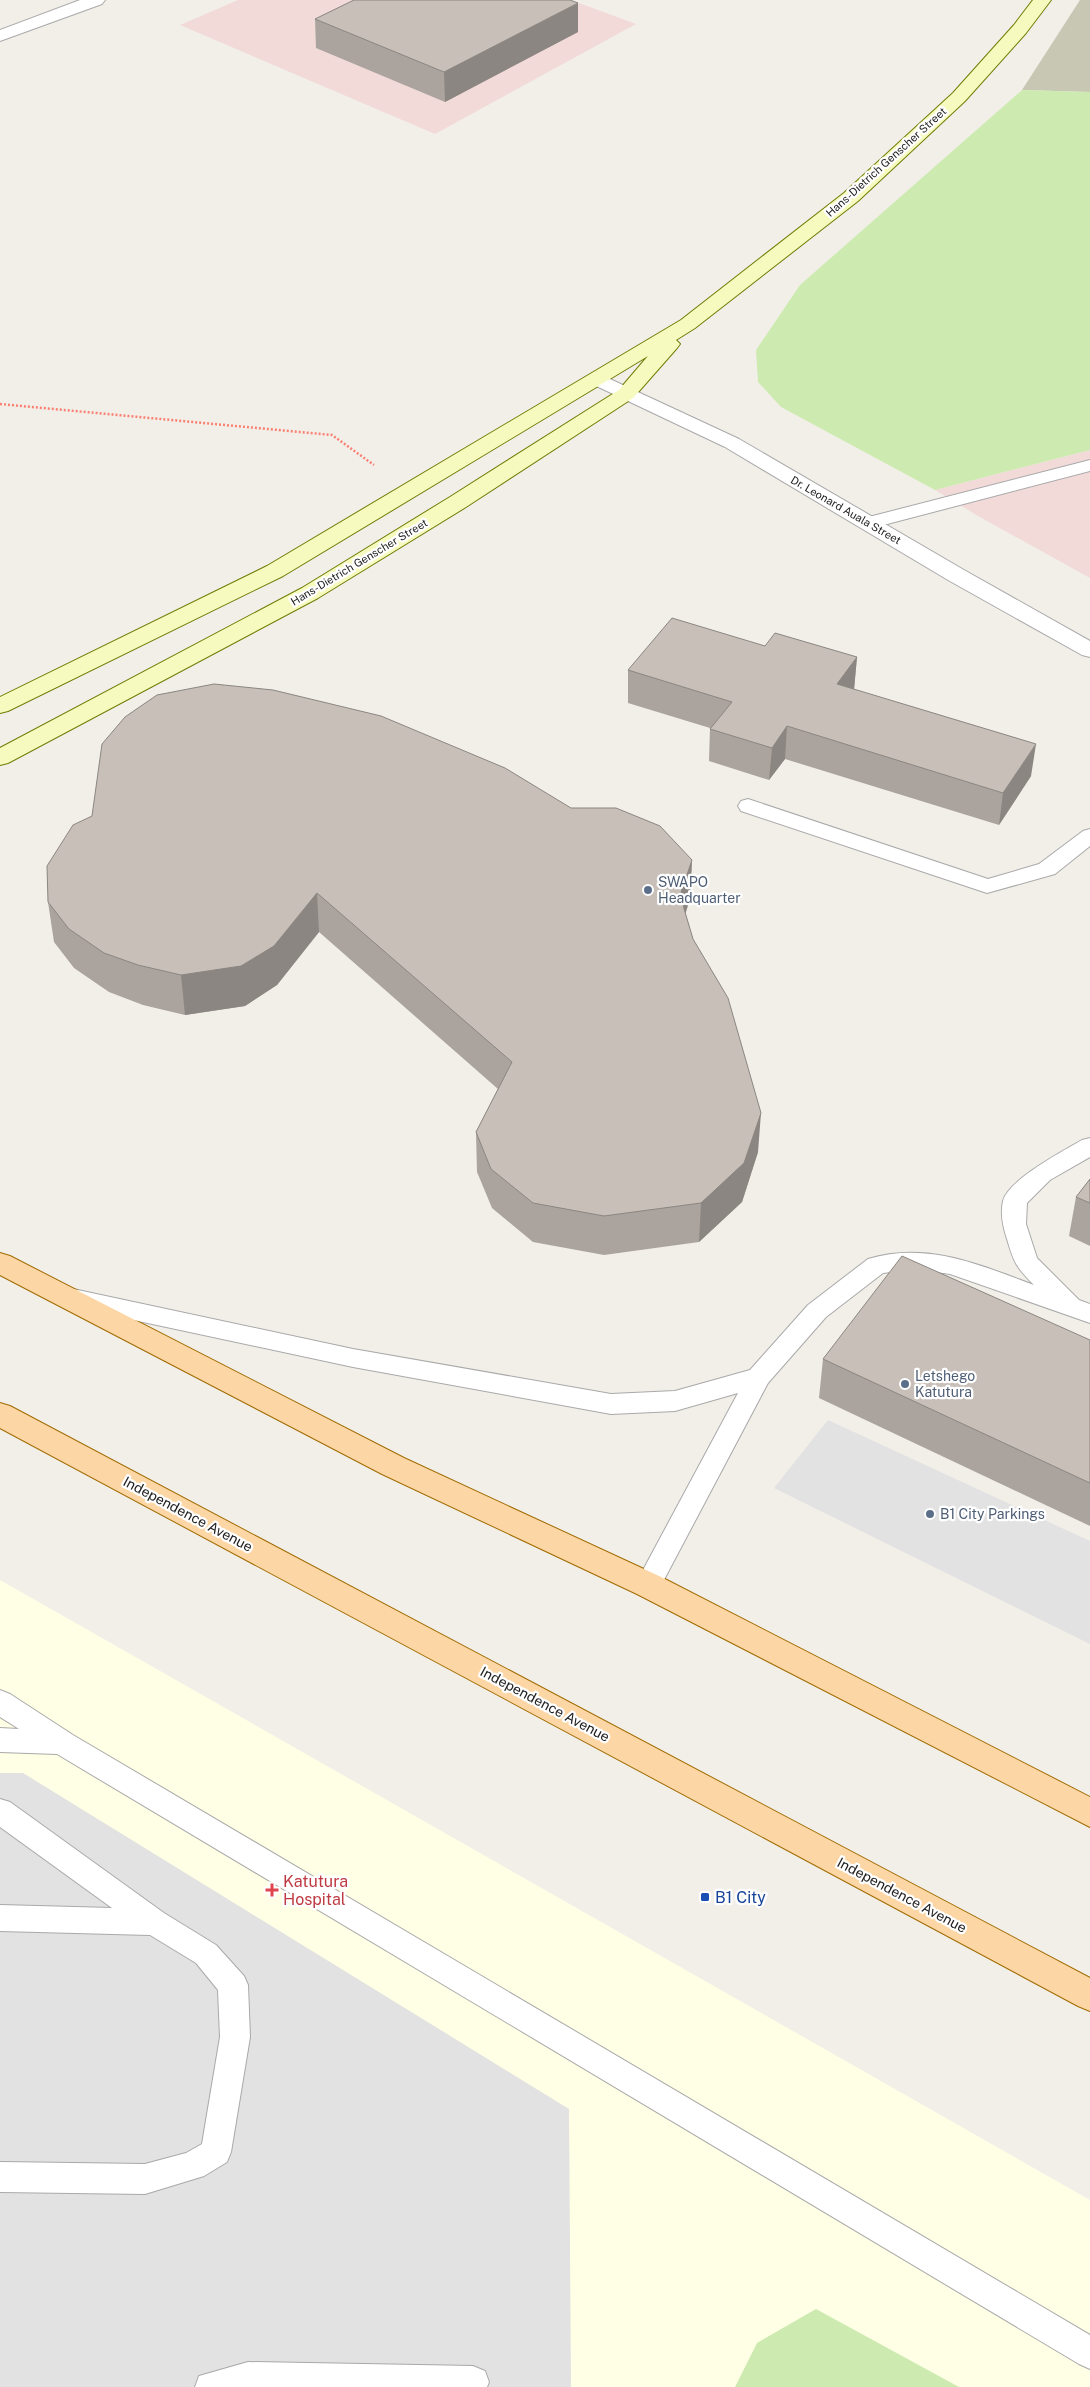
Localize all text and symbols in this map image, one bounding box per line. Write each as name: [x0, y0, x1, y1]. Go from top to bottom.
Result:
street label: Hans-Dietrich Genscher Street: [824, 105, 948, 219]
street label: Dr. Leonard Auala Street: [789, 474, 903, 546]
street label: Hans-Dietrich Genscher Street: [289, 516, 429, 608]
place label: SWAPO Headquarter: [658, 874, 741, 906]
marker: SWAPO Headquarter: [642, 884, 654, 896]
place label: Letshego Katutura: [915, 1368, 975, 1400]
marker: Letshego Katutura: [899, 1378, 911, 1390]
street label: Independence Avenue: [121, 1473, 255, 1555]
place label: B1 City Parkings: [940, 1506, 1045, 1522]
marker: B1 City Parkings: [924, 1508, 936, 1520]
street label: Independence Avenue: [478, 1663, 612, 1745]
street label: Independence Avenue: [835, 1854, 969, 1936]
place label: Katutura Hospital: [283, 1872, 348, 1909]
marker: Katutura Hospital: [265, 1883, 279, 1897]
place label: B1 City: [715, 1888, 766, 1907]
marker: B1 City: [699, 1891, 711, 1903]

